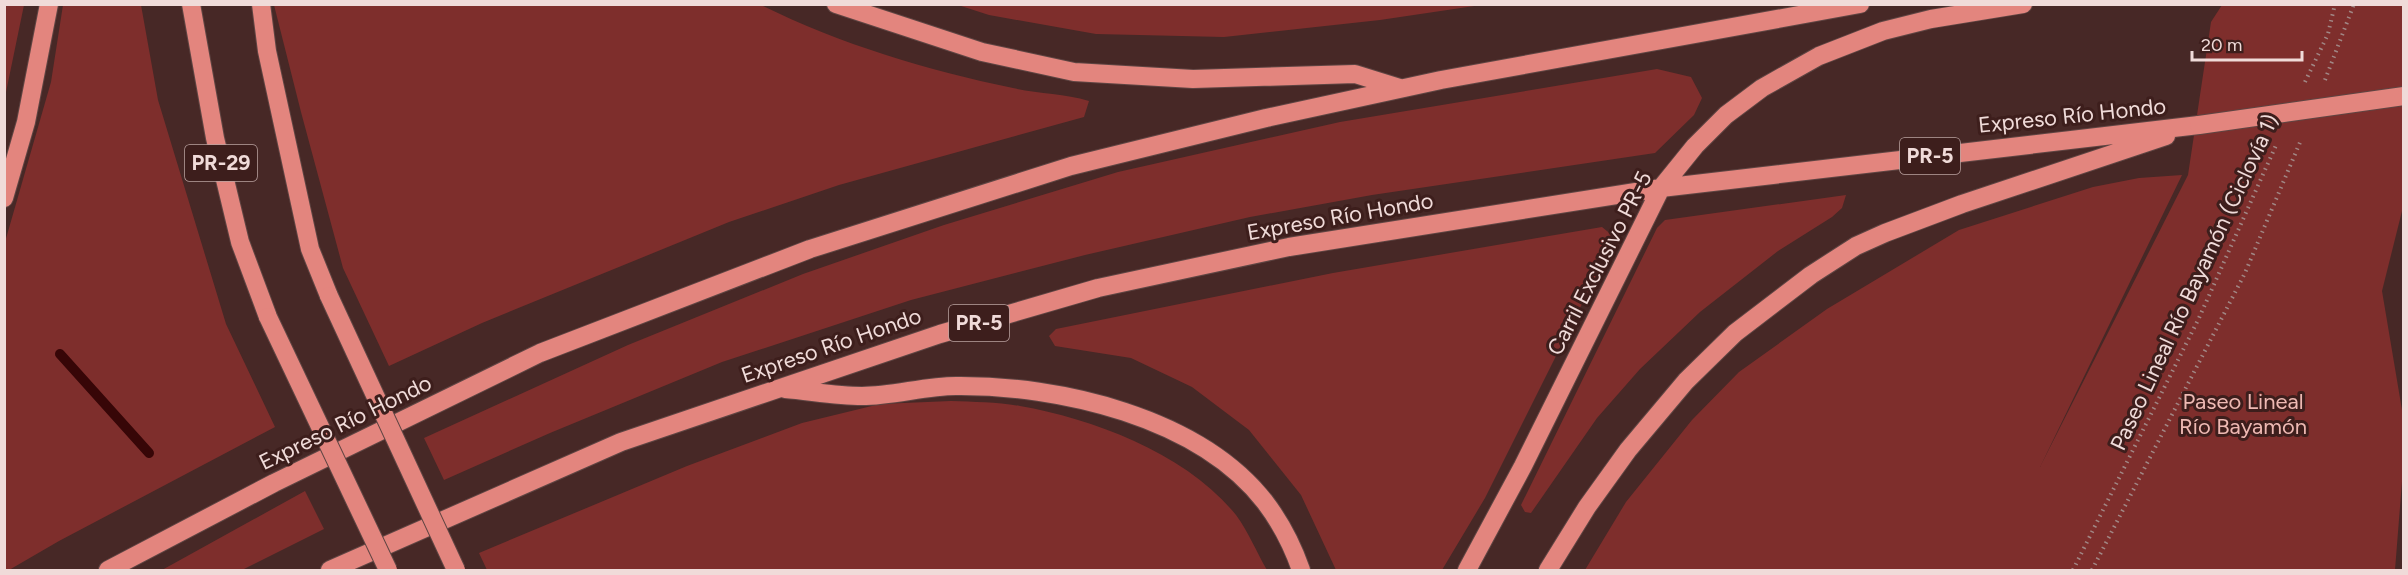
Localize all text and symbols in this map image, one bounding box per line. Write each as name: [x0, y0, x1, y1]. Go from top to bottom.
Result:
scale bar: [2192, 24, 2302, 62]
text: 20 m: [2201, 34, 2242, 56]
street label: Expreso Río Hondo: [1977, 92, 2167, 139]
street label: Paseo Lineal Río Bayamón (Ciclovía 1): [2104, 110, 2284, 454]
road number: PR-5: [1900, 138, 1960, 174]
road number: PR-29: [185, 145, 257, 181]
street label: Carril Exclusivo PR-5: [1541, 167, 1658, 360]
street label: Expreso Río Hondo: [1245, 187, 1435, 246]
street label: Expreso Río Hondo: [738, 302, 925, 389]
road number: PR-5: [949, 305, 1009, 341]
street label: Expreso Río Hondo: [255, 369, 436, 476]
park label: Paseo Lineal Río Bayamón: [2179, 388, 2307, 440]

